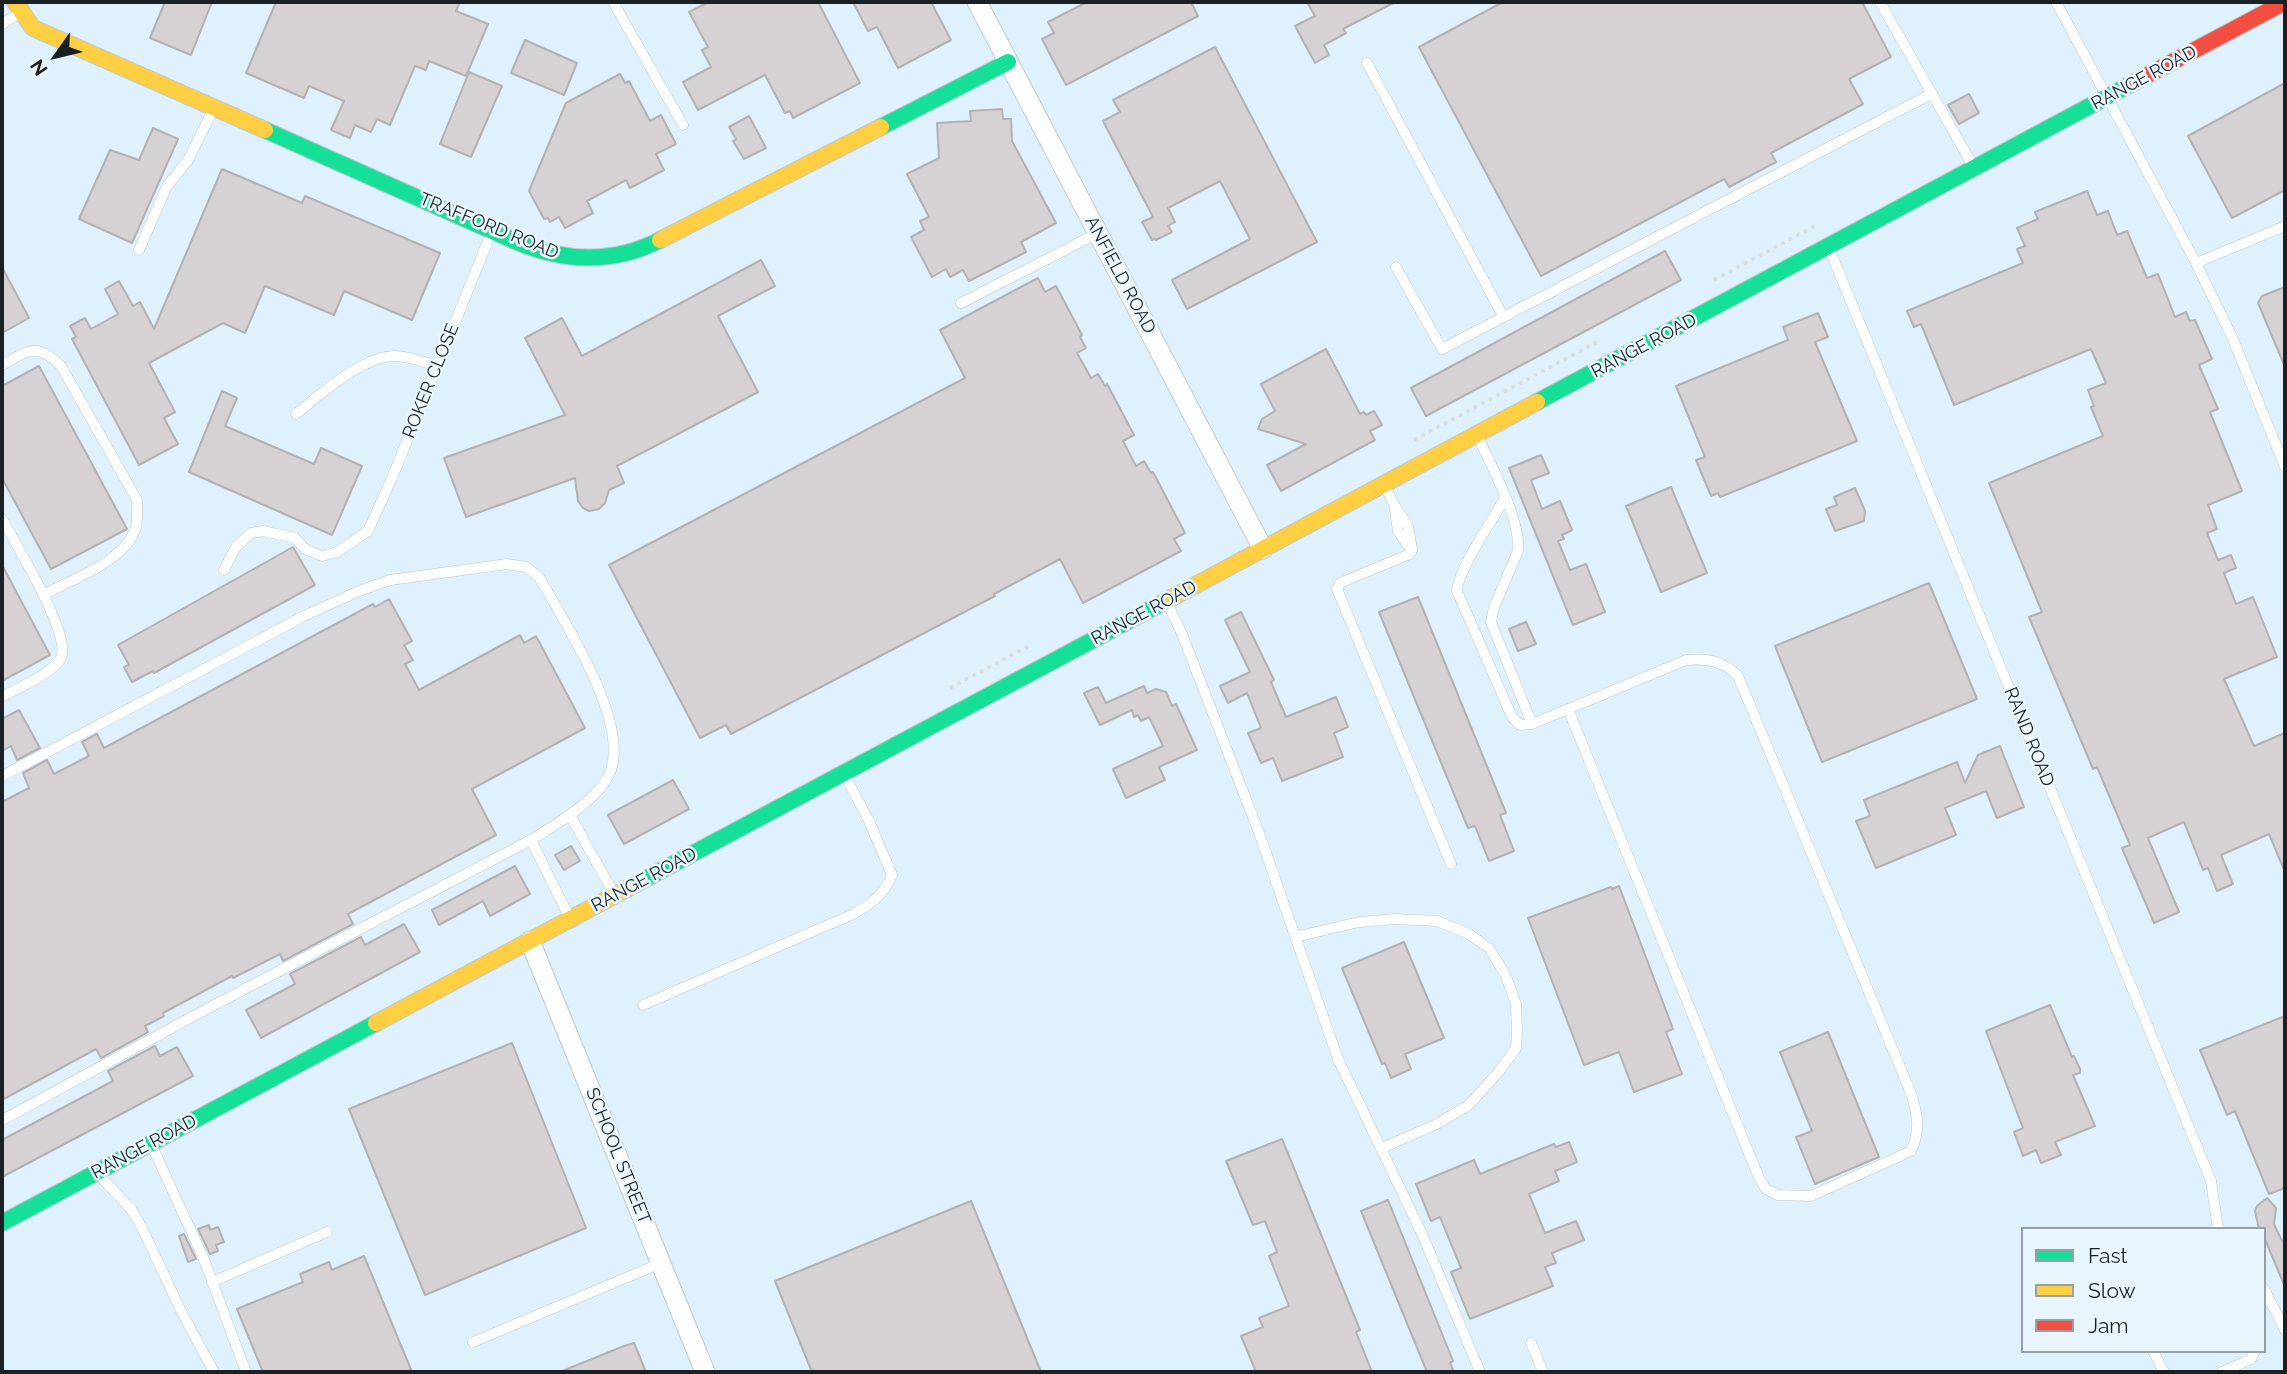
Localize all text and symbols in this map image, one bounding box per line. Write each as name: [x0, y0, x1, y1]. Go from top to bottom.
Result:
north arrow: [21, 21, 91, 91]
street label: RANGE ROAD: [2088, 41, 2200, 115]
text: N: [25, 56, 52, 80]
street label: TRAFFORD ROAD: [416, 188, 562, 264]
street label: ANFIELD ROAD: [1080, 213, 1160, 337]
street label: RANGE ROAD: [1588, 309, 1700, 383]
street label: ROKER CLOSE: [398, 320, 464, 442]
street label: RANGE ROAD: [1088, 576, 1200, 650]
street label: RAND ROAD: [1999, 684, 2059, 790]
street label: RANGE ROAD: [588, 843, 700, 917]
street label: SCHOOL STREET: [581, 1085, 655, 1227]
street label: RANGE ROAD: [88, 1110, 200, 1184]
legend: [2021, 1227, 2266, 1353]
text: Fast: [2088, 1243, 2128, 1268]
text: Slow: [2088, 1278, 2136, 1303]
text: Jam: [2088, 1313, 2129, 1338]

